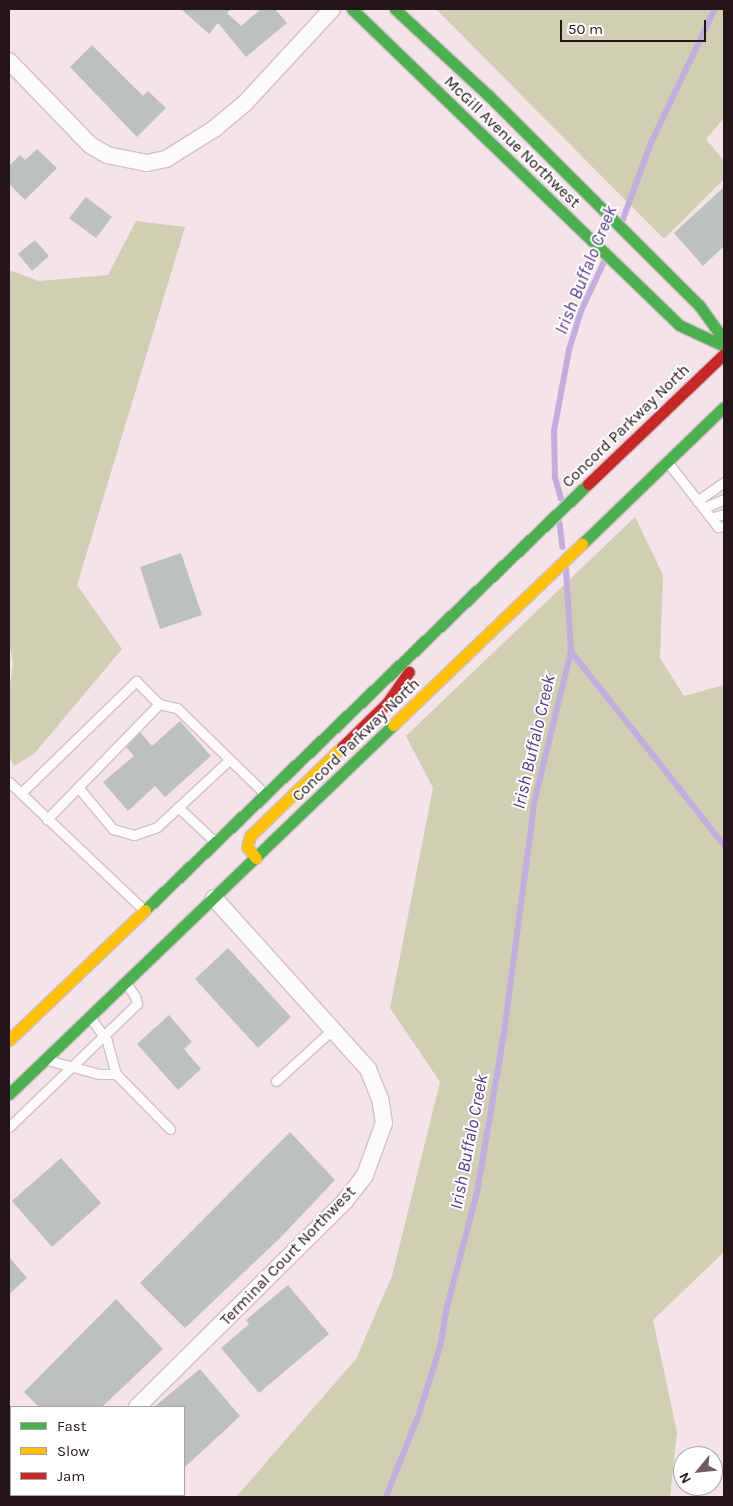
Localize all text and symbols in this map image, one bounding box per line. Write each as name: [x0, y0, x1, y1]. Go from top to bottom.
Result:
scale bar: [563, 10, 709, 42]
text: 50 m: [568, 20, 603, 38]
street label: McGill Avenue Northwest: [440, 72, 584, 212]
water label: Irish Buffalo Creek: [550, 202, 622, 338]
street label: Concord Parkway North: [558, 360, 694, 492]
water label: Irish Buffalo Creek: [508, 673, 560, 811]
street label: Concord Parkway North: [288, 674, 424, 806]
water label: Irish Buffalo Creek: [445, 1073, 493, 1211]
street label: Terminal Court Northwest: [216, 1182, 360, 1330]
legend: [10, 1406, 185, 1496]
text: Fast: [57, 1417, 86, 1435]
text: Slow: [57, 1442, 89, 1460]
north arrow: [673, 1446, 723, 1496]
text: Jam: [57, 1467, 85, 1485]
text: N: [675, 1469, 695, 1486]

